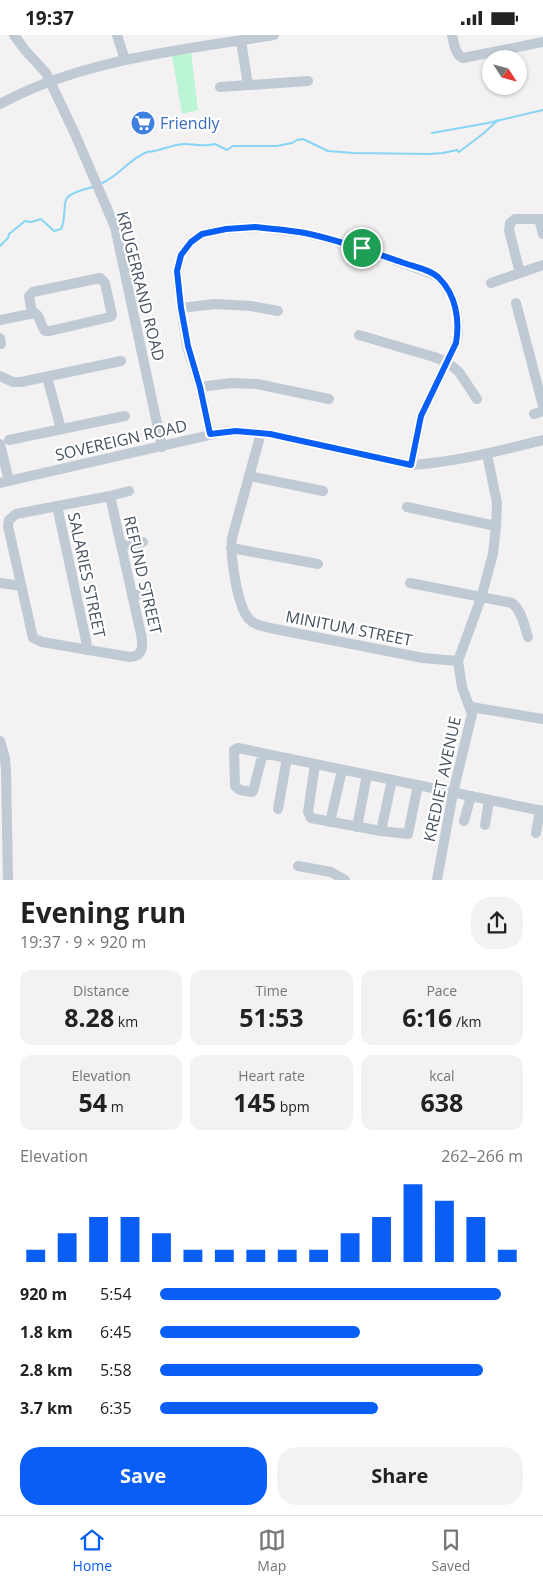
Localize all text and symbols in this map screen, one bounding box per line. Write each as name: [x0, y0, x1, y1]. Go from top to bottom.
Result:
text: 19:37: [25, 5, 74, 31]
north arrow: [482, 50, 528, 95]
map controls: [482, 50, 527, 95]
supermarket icon: Friendly: [130, 110, 156, 136]
place label: Friendly: [160, 112, 220, 134]
street label: KRUGERRAND ROAD: [112, 209, 170, 363]
pin: [341, 227, 383, 269]
icon: arrive: [348, 234, 376, 262]
street label: SOVEREIGN ROAD: [53, 414, 189, 466]
street label: SALARIES STREET: [63, 510, 111, 640]
street label: REFUND STREET: [119, 514, 167, 636]
street label: MINITUM STREET: [284, 605, 414, 651]
street label: KREDIET AVENUE: [418, 714, 466, 844]
text: Evening run: [20, 893, 186, 931]
button: share: [471, 897, 523, 949]
text: 19:37 · 9 × 920 m: [20, 931, 146, 953]
text: Distance: [73, 981, 129, 1000]
text: Time: [255, 981, 288, 1000]
text: Pace: [426, 981, 457, 1000]
text: 8.28: [64, 1000, 114, 1034]
text: 51:53: [239, 1000, 304, 1034]
text: 6:16: [402, 1000, 452, 1034]
text: km: [114, 1012, 138, 1031]
text: /km: [452, 1012, 481, 1031]
text: Elevation: [71, 1066, 131, 1085]
text: Heart rate: [238, 1066, 305, 1085]
text: kcal: [429, 1066, 455, 1085]
text: 54: [79, 1085, 107, 1119]
text: 145: [233, 1085, 276, 1119]
text: 638: [420, 1085, 463, 1119]
text: m: [107, 1097, 124, 1116]
text: bpm: [276, 1097, 310, 1116]
text: Elevation: [20, 1145, 88, 1167]
text: 262–266 m: [441, 1145, 523, 1167]
text: 920 m: [20, 1283, 67, 1305]
text: 5:54: [100, 1283, 132, 1305]
text: 1.8 km: [20, 1321, 73, 1343]
text: 6:45: [100, 1321, 132, 1343]
text: 2.8 km: [20, 1359, 73, 1381]
text: 5:58: [100, 1359, 132, 1381]
text: 3.7 km: [20, 1397, 73, 1419]
text: 6:35: [100, 1397, 132, 1419]
button: Save: [20, 1447, 267, 1505]
button: Share: [277, 1447, 523, 1505]
tab: Home: [73, 1526, 112, 1575]
tab: Map: [257, 1526, 286, 1575]
tab: Saved: [431, 1526, 470, 1575]

